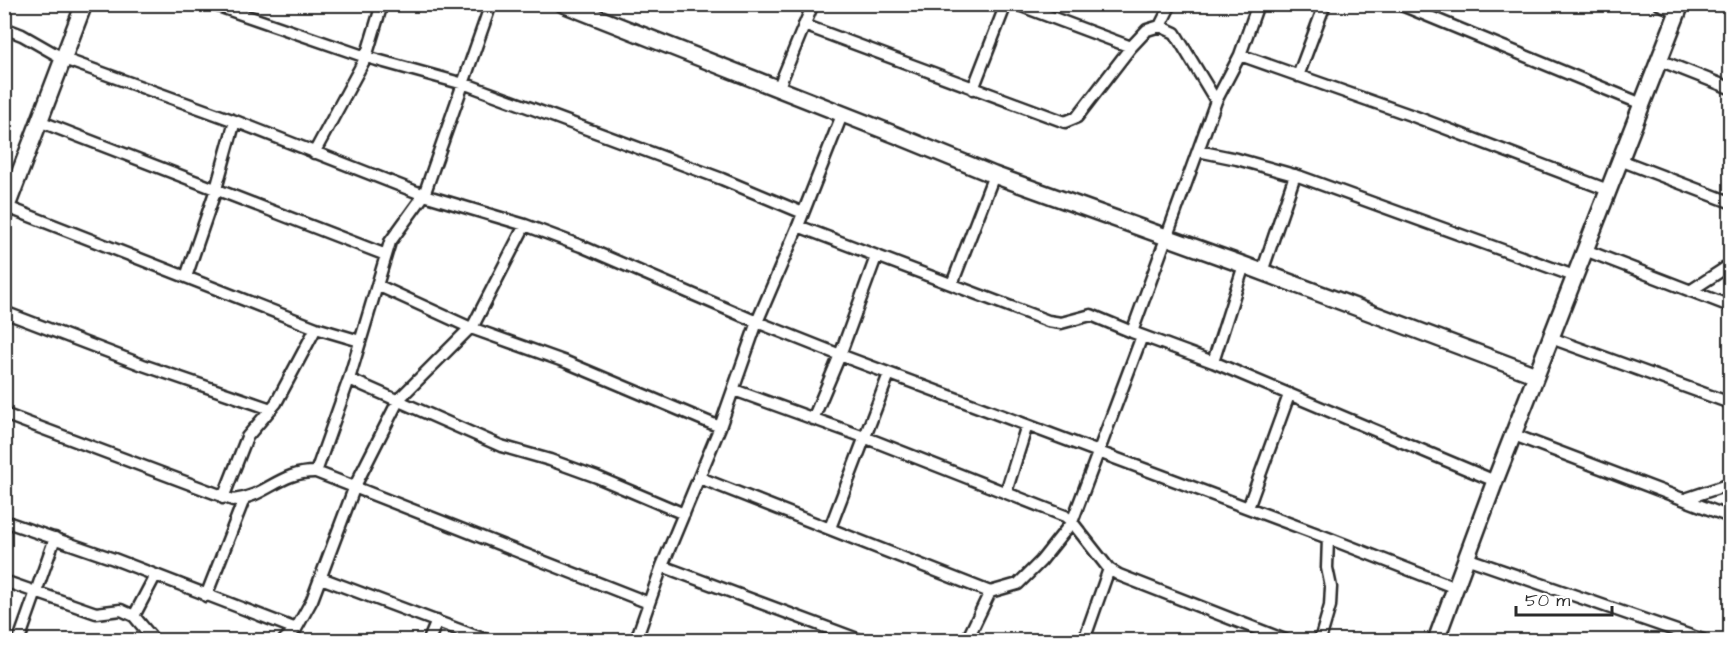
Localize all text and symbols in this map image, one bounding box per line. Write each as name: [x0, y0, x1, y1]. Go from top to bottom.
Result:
scale bar: [1516, 579, 1612, 617]
text: 50 m: [1525, 588, 1570, 613]

